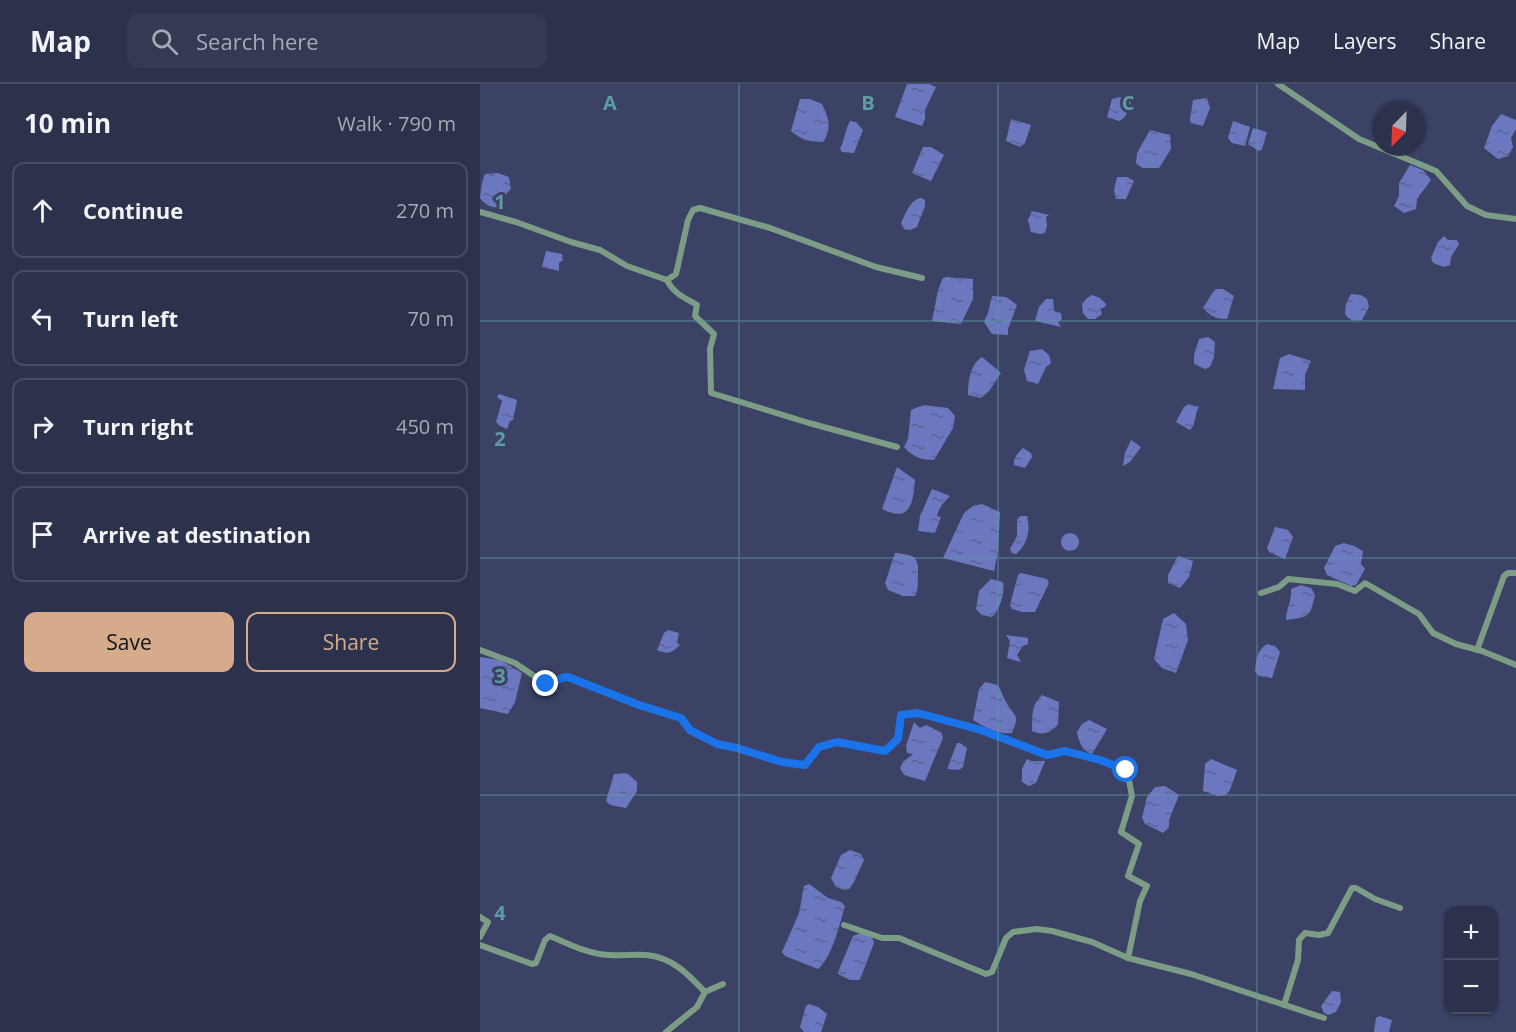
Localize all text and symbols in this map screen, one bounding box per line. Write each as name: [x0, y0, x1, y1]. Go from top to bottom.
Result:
search box: [127, 14, 547, 68]
text: Map: [30, 22, 91, 60]
icon: search: [148, 25, 181, 58]
text: Search here: [196, 26, 319, 56]
text: Map: [1257, 27, 1300, 55]
text: Layers: [1333, 27, 1397, 55]
text: Share: [1430, 27, 1486, 55]
text: A: [603, 89, 617, 116]
text: B: [861, 89, 875, 116]
text: C: [1122, 89, 1135, 116]
north arrow: [1372, 102, 1426, 156]
text: 10 min: [24, 105, 111, 141]
text: Walk · 790 m: [337, 110, 456, 137]
text: 1: [494, 188, 506, 215]
icon: ahead: [26, 194, 59, 227]
text: Continue: [83, 195, 183, 225]
text: 270 m: [396, 197, 454, 224]
icon: left: [26, 302, 59, 335]
text: Turn left: [83, 303, 178, 333]
text: 70 m: [407, 305, 454, 332]
icon: right: [26, 410, 59, 443]
text: Turn right: [83, 411, 194, 441]
text: 450 m: [396, 413, 454, 440]
text: 2: [494, 425, 506, 452]
icon: arrive: [26, 518, 59, 551]
text: Arrive at destination: [83, 519, 311, 549]
button: Save: [24, 612, 234, 672]
button: Share: [246, 612, 456, 672]
text: 3: [494, 662, 506, 689]
route end: [532, 670, 558, 696]
route start: [1112, 756, 1138, 782]
text: 4: [494, 899, 506, 926]
map controls: [1444, 906, 1498, 1014]
button: +: [1444, 906, 1498, 960]
button: −: [1444, 960, 1498, 1014]

